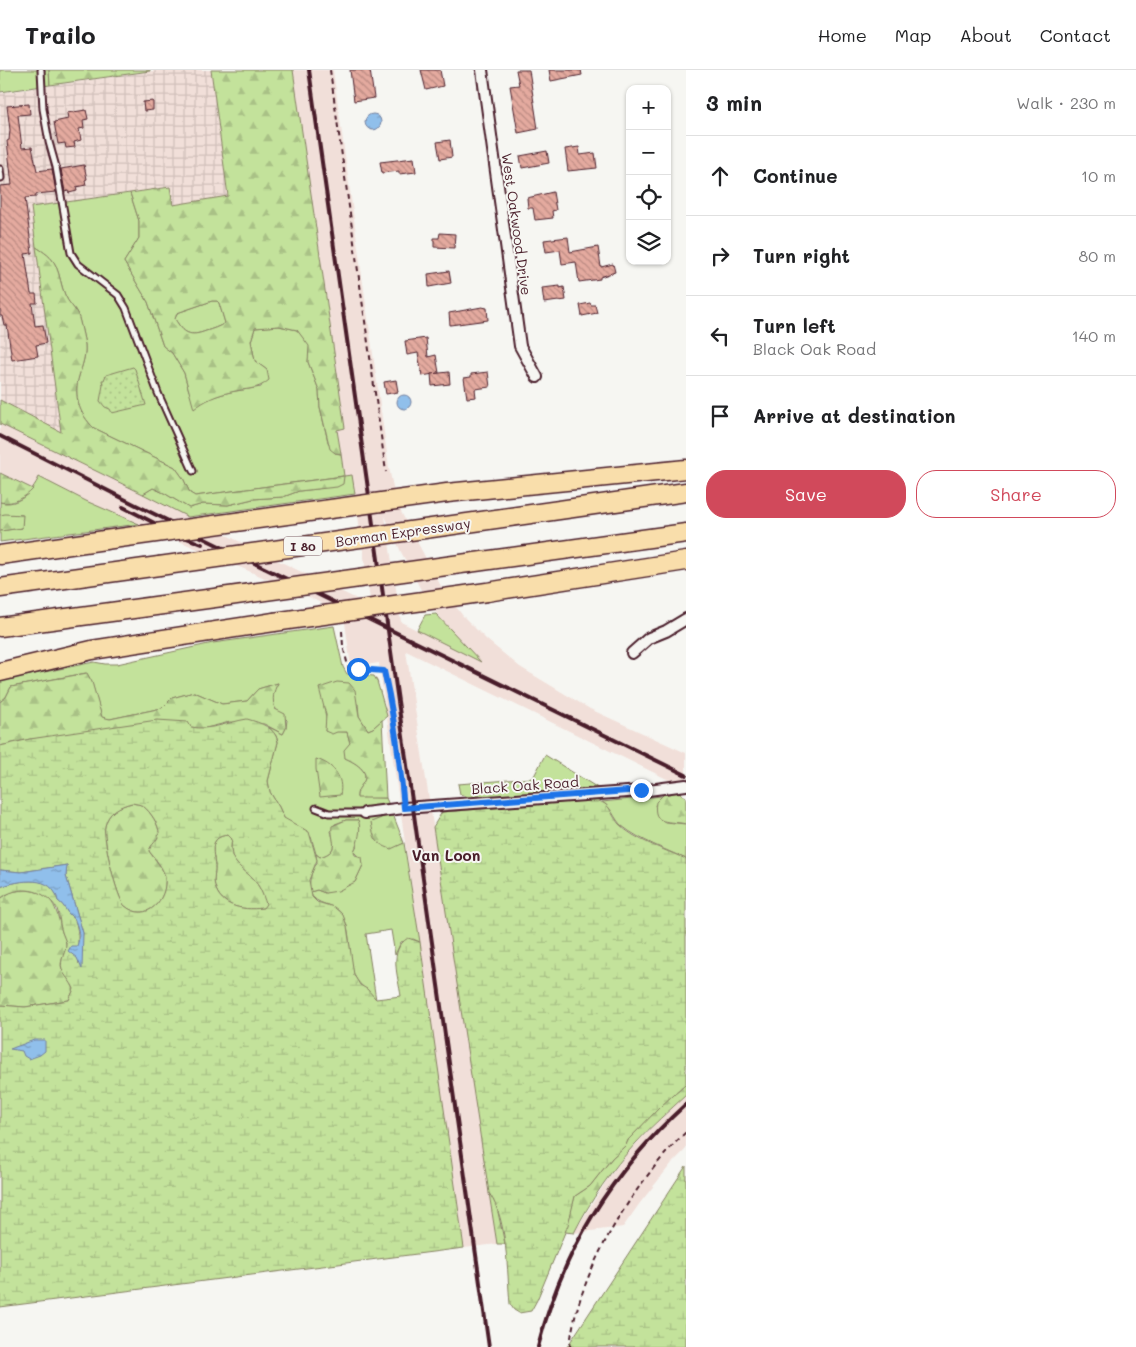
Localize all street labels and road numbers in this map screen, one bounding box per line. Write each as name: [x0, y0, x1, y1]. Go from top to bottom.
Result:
street label: West Oakwood Drive: [498, 152, 536, 296]
street label: Borman Expressway: [334, 513, 472, 551]
road number: I 80: [284, 536, 322, 556]
street label: Black Oak Road: [471, 772, 579, 798]

